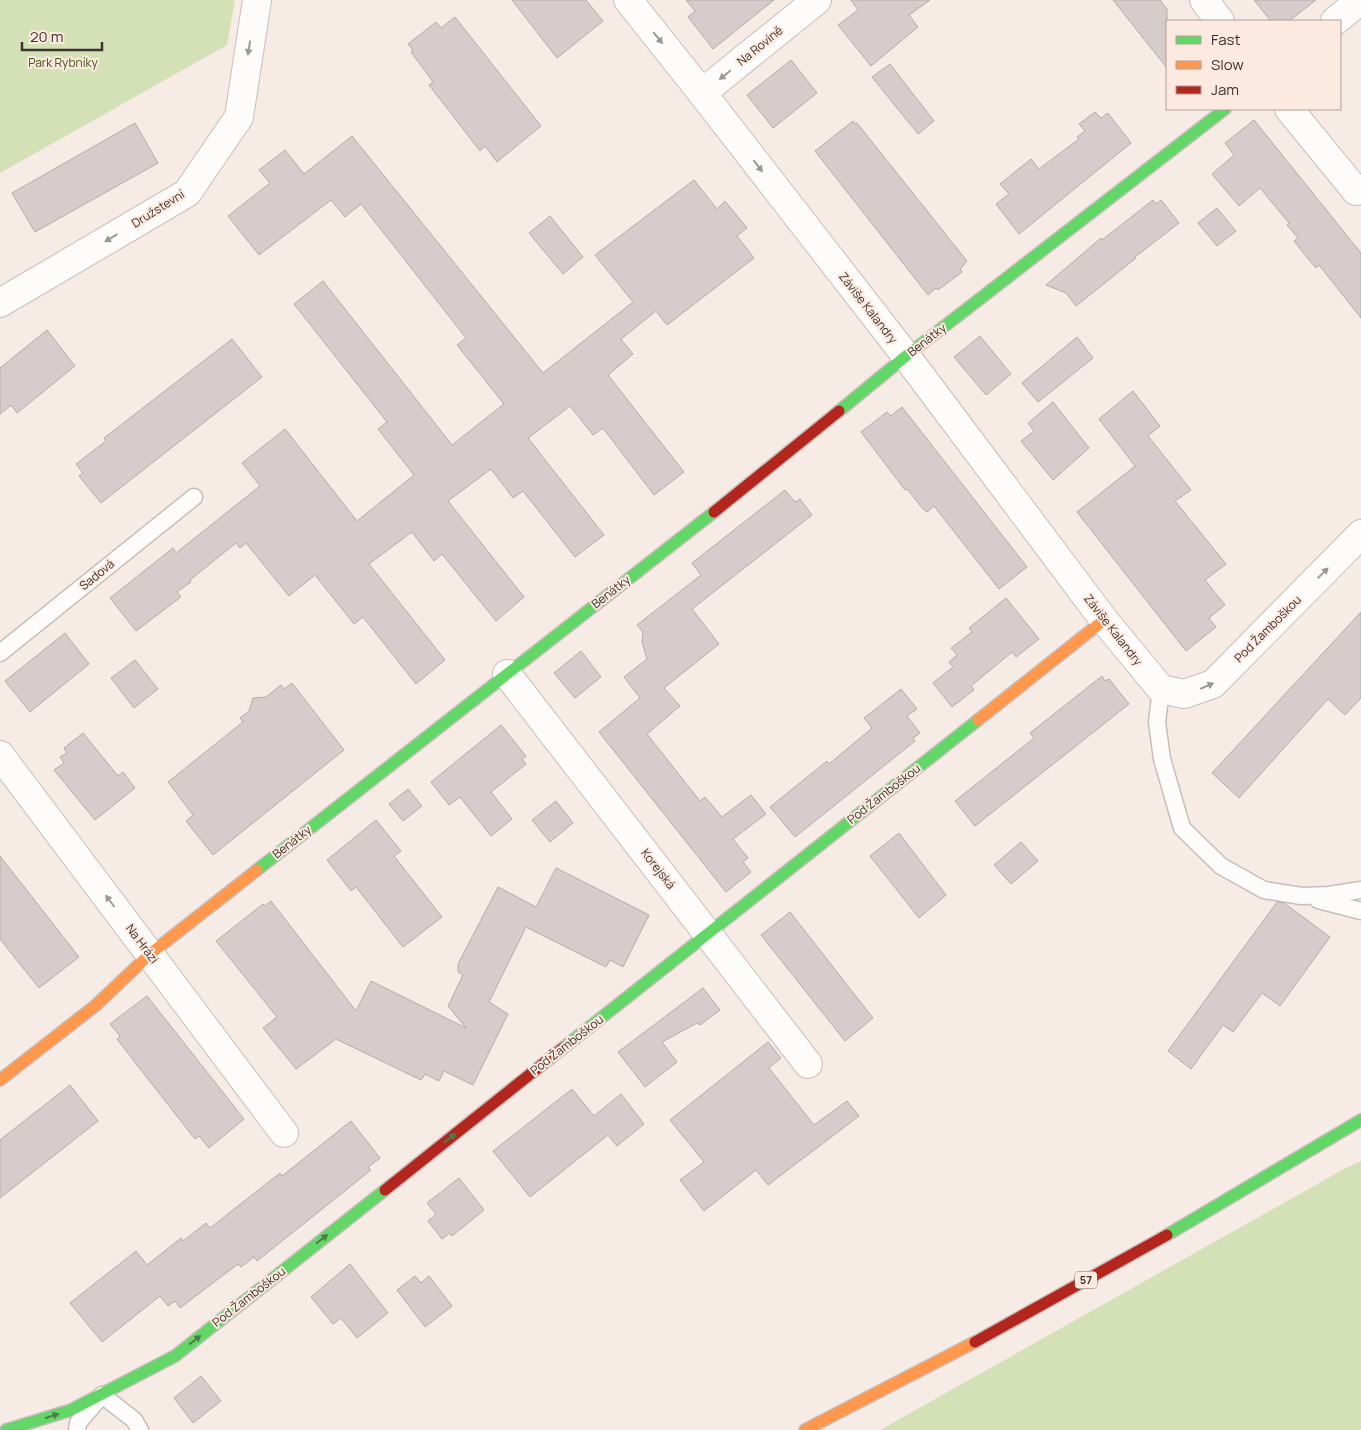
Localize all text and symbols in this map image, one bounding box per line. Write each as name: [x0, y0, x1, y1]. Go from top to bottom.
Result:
scale bar: [22, 20, 102, 52]
legend: [1166, 20, 1341, 110]
street label: Na Rovině: [733, 22, 786, 69]
text: 20 m: [30, 26, 63, 47]
text: Fast: [1211, 29, 1240, 50]
one-way arrow: [653, 31, 664, 44]
one-way arrow: [245, 41, 253, 57]
park label: Park Rybníky: [28, 54, 98, 71]
text: Slow: [1211, 54, 1244, 75]
one-way arrow: [718, 69, 731, 80]
text: Jam: [1211, 79, 1239, 100]
one-way arrow: [753, 159, 764, 172]
street label: Družstevní: [128, 185, 188, 232]
one-way arrow: [104, 233, 117, 242]
street label: Záviše Kalandry: [835, 268, 902, 348]
street label: Benátky: [904, 319, 950, 360]
street label: Sadová: [76, 555, 118, 594]
one-way arrow: [1317, 567, 1329, 579]
street label: Benátky: [588, 571, 634, 612]
street label: Záviše Kalandry: [1080, 590, 1147, 670]
street label: Pod Žamboškou: [1230, 591, 1305, 666]
one-way arrow: [1200, 681, 1214, 689]
street label: Pod Žamboškou: [844, 760, 924, 828]
street label: Benátky: [269, 821, 315, 862]
street label: Korejská: [637, 845, 680, 892]
one-way arrow: [105, 894, 115, 908]
street label: Na Hrázi: [122, 920, 163, 967]
street label: Pod Žamboškou: [527, 1011, 607, 1079]
one-way arrow: [443, 1133, 456, 1144]
one-way arrow: [316, 1234, 329, 1245]
street label: Pod Žamboškou: [209, 1263, 289, 1331]
road number: 57: [1075, 1272, 1097, 1288]
one-way arrow: [188, 1335, 202, 1345]
one-way arrow: [45, 1411, 60, 1419]

